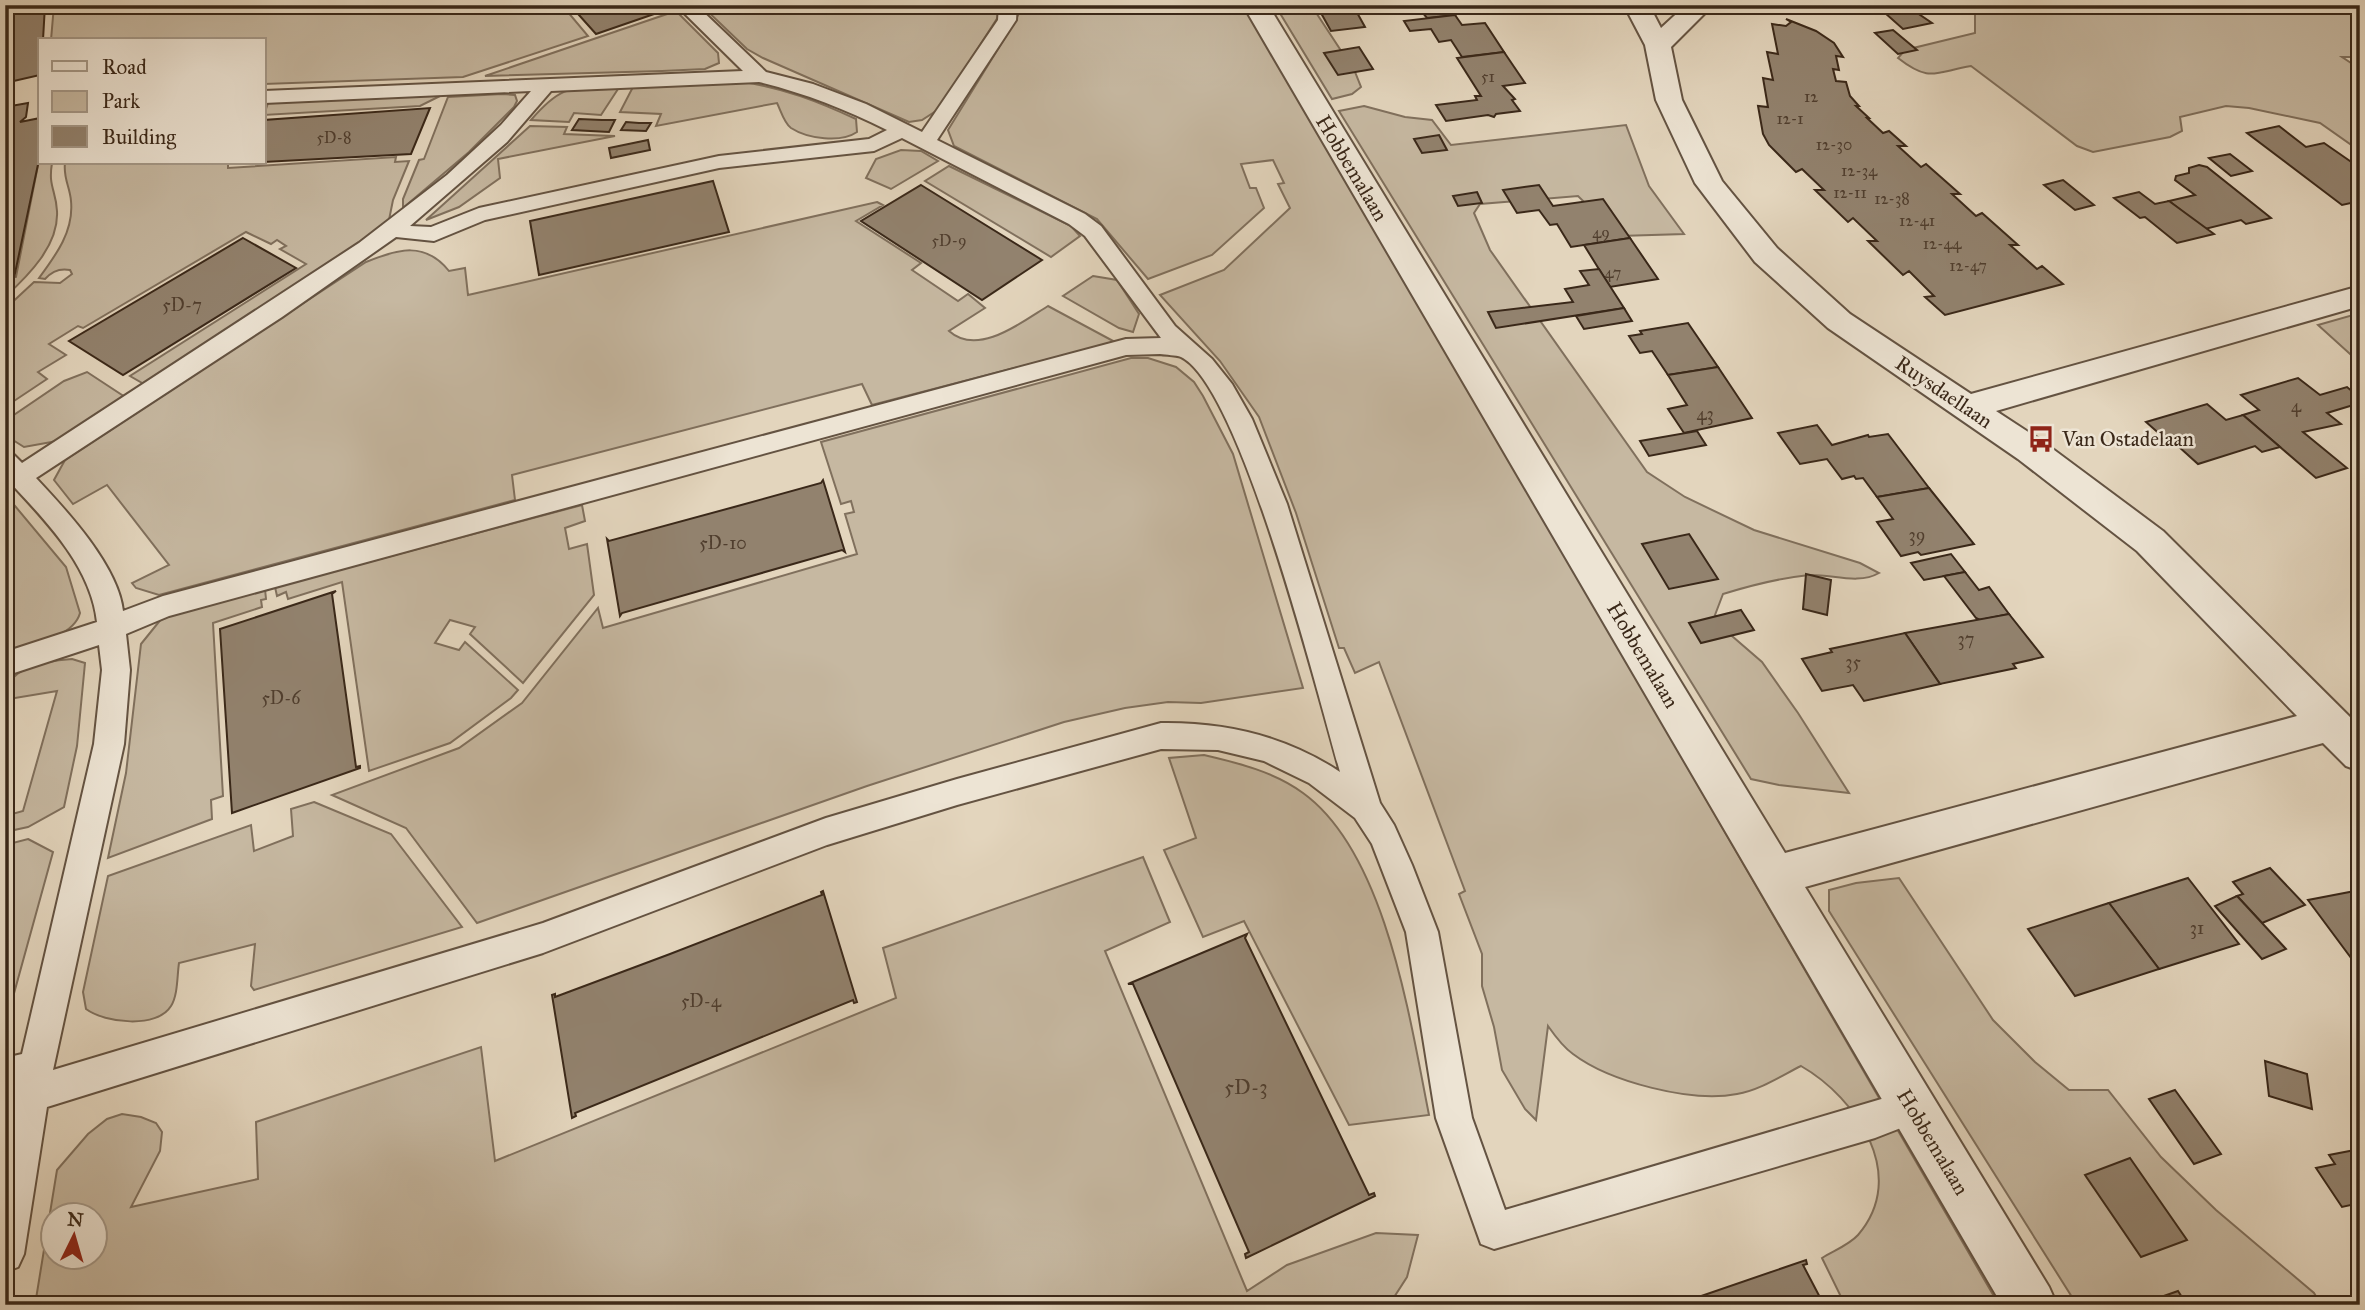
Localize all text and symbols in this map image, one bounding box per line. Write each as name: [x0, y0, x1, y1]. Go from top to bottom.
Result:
legend: [38, 38, 266, 164]
text: Road: [102, 54, 147, 80]
house number: 51: [1481, 67, 1495, 86]
house number: 12: [1804, 87, 1818, 106]
text: Park: [102, 88, 140, 114]
house number: 12-1: [1776, 109, 1804, 128]
street label: Hobbemalaan: [1310, 110, 1394, 226]
text: Building: [102, 124, 176, 150]
house number: 5D-8: [316, 128, 352, 147]
house number: 12-30: [1816, 135, 1852, 154]
house number: 12-34: [1841, 161, 1878, 180]
house number: 12-11: [1833, 183, 1867, 202]
house number: 12-38: [1874, 189, 1910, 208]
house number: 12-41: [1899, 211, 1935, 230]
house number: 49: [1592, 223, 1610, 242]
house number: 5D-9: [931, 231, 967, 250]
house number: 12-44: [1923, 234, 1962, 253]
house number: 12-47: [1949, 256, 1987, 275]
house number: 47: [1605, 263, 1621, 282]
house number: 5D-7: [162, 294, 202, 316]
street label: Ruysdaellaan: [1890, 350, 1998, 434]
house number: 4: [2291, 395, 2302, 417]
house number: 43: [1696, 403, 1714, 425]
bus stop icon: Van Ostadelaan: [2026, 424, 2056, 454]
place label: Van Ostadelaan: [2061, 426, 2194, 452]
house number: 39: [1909, 524, 1925, 546]
house number: 5D-10: [699, 532, 747, 554]
street label: Hobbemalaan: [1601, 597, 1685, 713]
house number: 37: [1958, 628, 1974, 650]
house number: 35: [1845, 651, 1861, 673]
house number: 5D-6: [261, 687, 301, 709]
house number: 31: [2190, 917, 2204, 939]
house number: 5D-4: [681, 990, 722, 1012]
house number: 5D-3: [1224, 1074, 1268, 1100]
street label: Hobbemalaan: [1891, 1084, 1975, 1200]
north arrow: [38, 1202, 108, 1272]
text: N: [66, 1207, 84, 1232]

